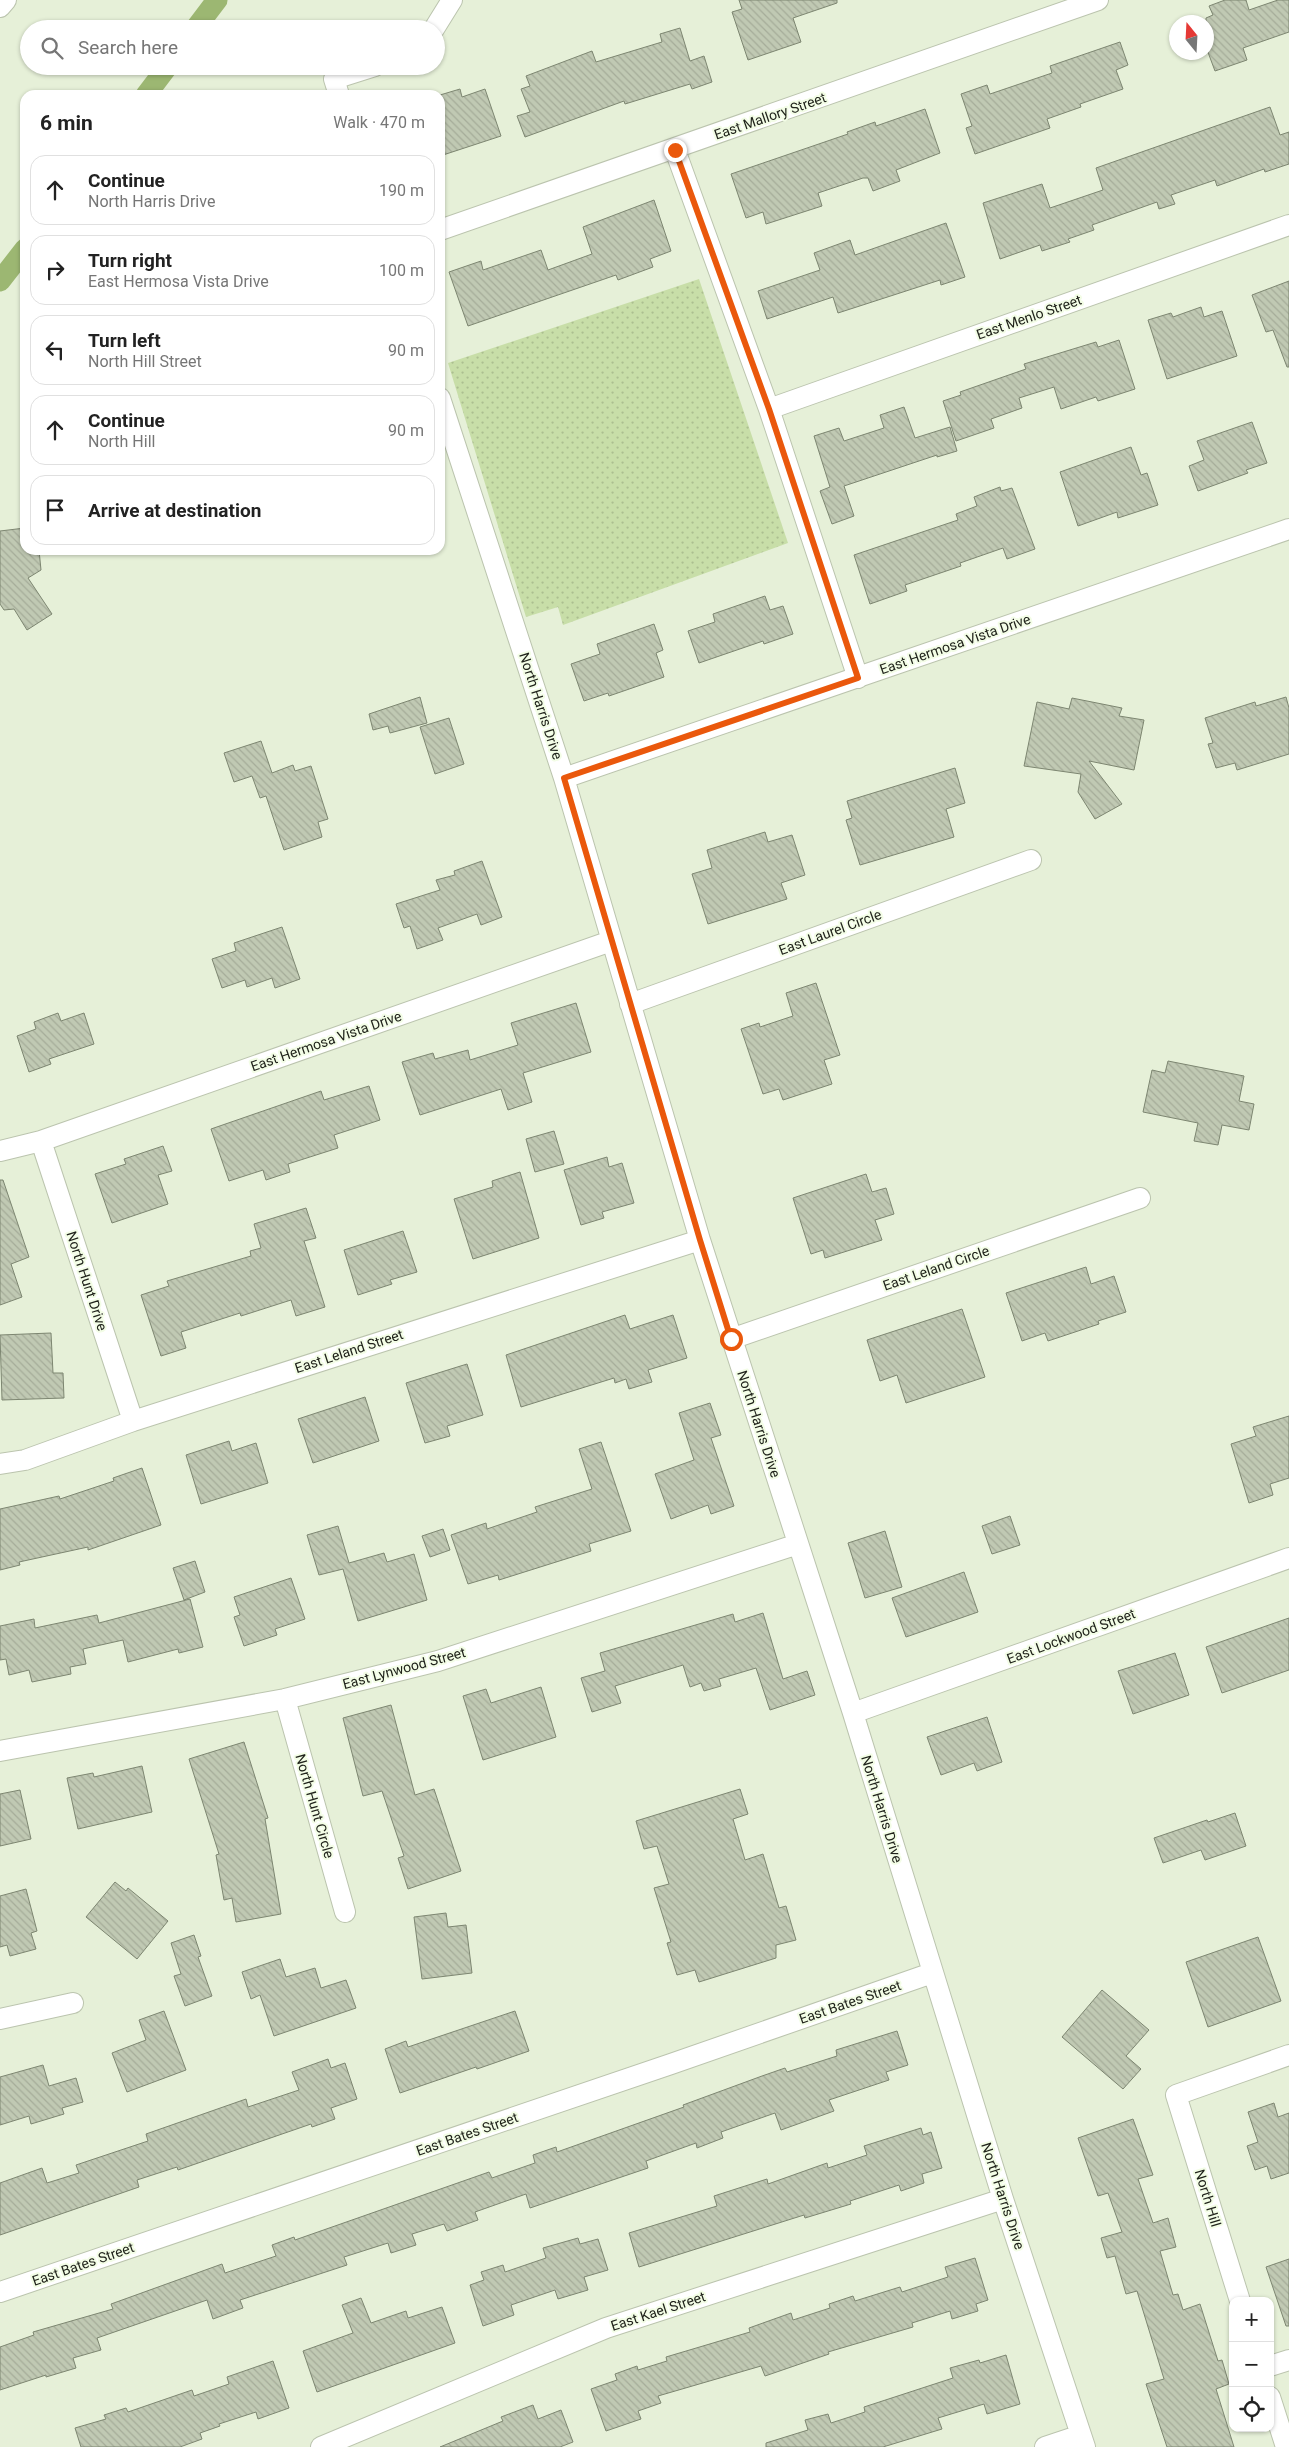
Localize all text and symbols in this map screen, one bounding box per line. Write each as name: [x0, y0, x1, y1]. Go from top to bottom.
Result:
north arrow: [1169, 15, 1214, 60]
search box: [20, 20, 445, 75]
icon: search: [38, 34, 66, 62]
text: Search here: [78, 36, 178, 59]
street label: East Mallory Street: [712, 89, 828, 143]
text: 6 min: [40, 111, 93, 135]
text: Walk · 470 m: [333, 113, 425, 132]
route end: [664, 139, 687, 162]
text: Continue: [88, 169, 165, 192]
icon: ahead: [41, 176, 69, 204]
text: 190 m: [379, 181, 424, 200]
text: North Harris Drive: [88, 192, 215, 211]
text: Turn right: [88, 249, 172, 272]
icon: right: [41, 256, 69, 284]
text: 100 m: [379, 261, 424, 280]
text: East Hermosa Vista Drive: [88, 272, 269, 291]
street label: East Menlo Street: [974, 291, 1084, 342]
text: Turn left: [88, 329, 161, 352]
icon: left: [41, 336, 69, 364]
text: 90 m: [388, 341, 424, 360]
text: North Hill Street: [88, 352, 202, 371]
text: Continue: [88, 409, 165, 432]
icon: ahead: [41, 416, 69, 444]
text: 90 m: [388, 421, 424, 440]
text: North Hill: [88, 432, 155, 451]
icon: arrive: [41, 496, 69, 524]
text: Arrive at destination: [88, 499, 261, 522]
street label: East Hermosa Vista Drive: [878, 611, 1032, 677]
street label: North Harris Drive: [516, 651, 566, 761]
street label: East Laurel Circle: [777, 906, 883, 958]
street label: East Hermosa Vista Drive: [249, 1008, 403, 1074]
street label: North Hunt Drive: [63, 1229, 111, 1333]
street label: East Leland Circle: [881, 1242, 991, 1294]
street label: East Leland Street: [293, 1326, 406, 1376]
route start: [720, 1328, 743, 1351]
street label: North Harris Drive: [734, 1369, 784, 1479]
street label: East Lockwood Street: [1005, 1605, 1138, 1667]
street label: East Lynwood Street: [341, 1644, 468, 1692]
street label: North Hunt Circle: [292, 1752, 338, 1860]
street label: North Harris Drive: [858, 1753, 906, 1865]
street label: East Bates Street: [797, 1977, 904, 2027]
street label: East Bates Street: [414, 2109, 521, 2159]
street label: North Harris Drive: [978, 2141, 1028, 2251]
street label: North Hill: [1192, 2167, 1224, 2229]
street label: East Bates Street: [30, 2239, 137, 2289]
street label: East Kael Street: [609, 2288, 708, 2334]
map controls: [1229, 2297, 1274, 2432]
button: +: [1229, 2297, 1274, 2342]
button: −: [1229, 2342, 1274, 2387]
button: locate: [1229, 2387, 1274, 2432]

